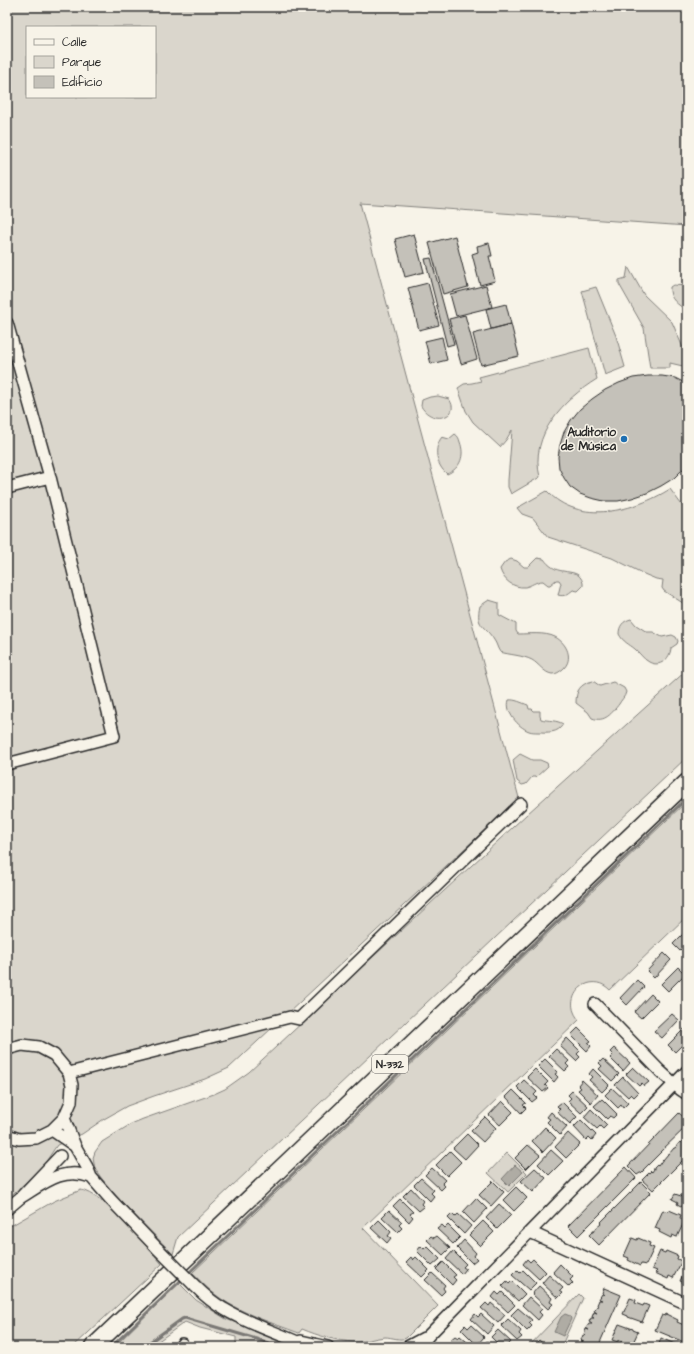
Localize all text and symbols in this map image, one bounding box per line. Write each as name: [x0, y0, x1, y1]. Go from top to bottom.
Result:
legend: [26, 26, 156, 98]
text: Calle: [62, 34, 87, 51]
text: Parque: [62, 54, 102, 71]
text: Edificio: [62, 74, 102, 91]
place label: Auditorio de Música: [560, 424, 617, 455]
marker: Auditorio de Música: [619, 434, 629, 444]
road number: N-332: [372, 1055, 408, 1073]

